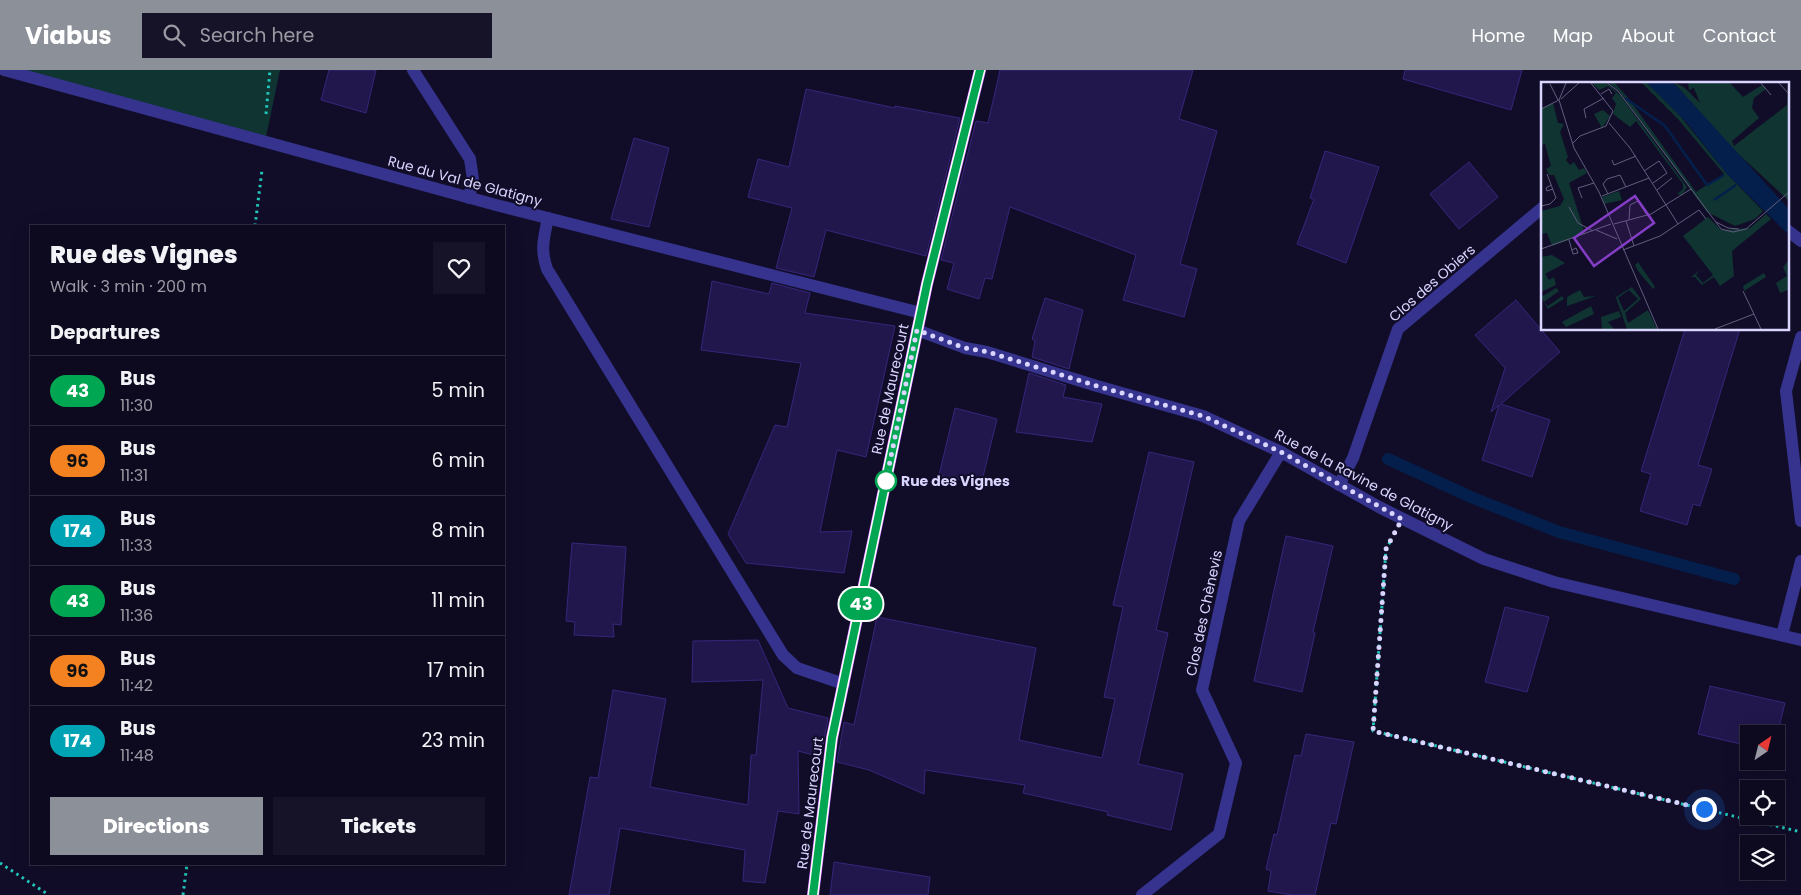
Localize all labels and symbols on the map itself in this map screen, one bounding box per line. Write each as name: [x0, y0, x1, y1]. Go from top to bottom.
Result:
inset map: [1541, 82, 1788, 330]
street label: Rue du Val de Glatigny: [386, 151, 544, 211]
street label: Clos des Obiers: [1384, 240, 1480, 326]
street label: Rue de Maurecourt: [866, 322, 914, 456]
street label: Rue de la Ravine de Glatigny: [1271, 424, 1457, 536]
marker: Rue des Vignes: [875, 470, 897, 492]
place label: Rue des Vignes: [901, 471, 1010, 491]
street label: Clos des Chènevis: [1181, 548, 1227, 678]
line badge: 43: [838, 588, 884, 620]
north arrow: [1740, 725, 1785, 770]
street label: Rue de Maurecourt: [792, 736, 828, 870]
your location: [1692, 797, 1717, 822]

